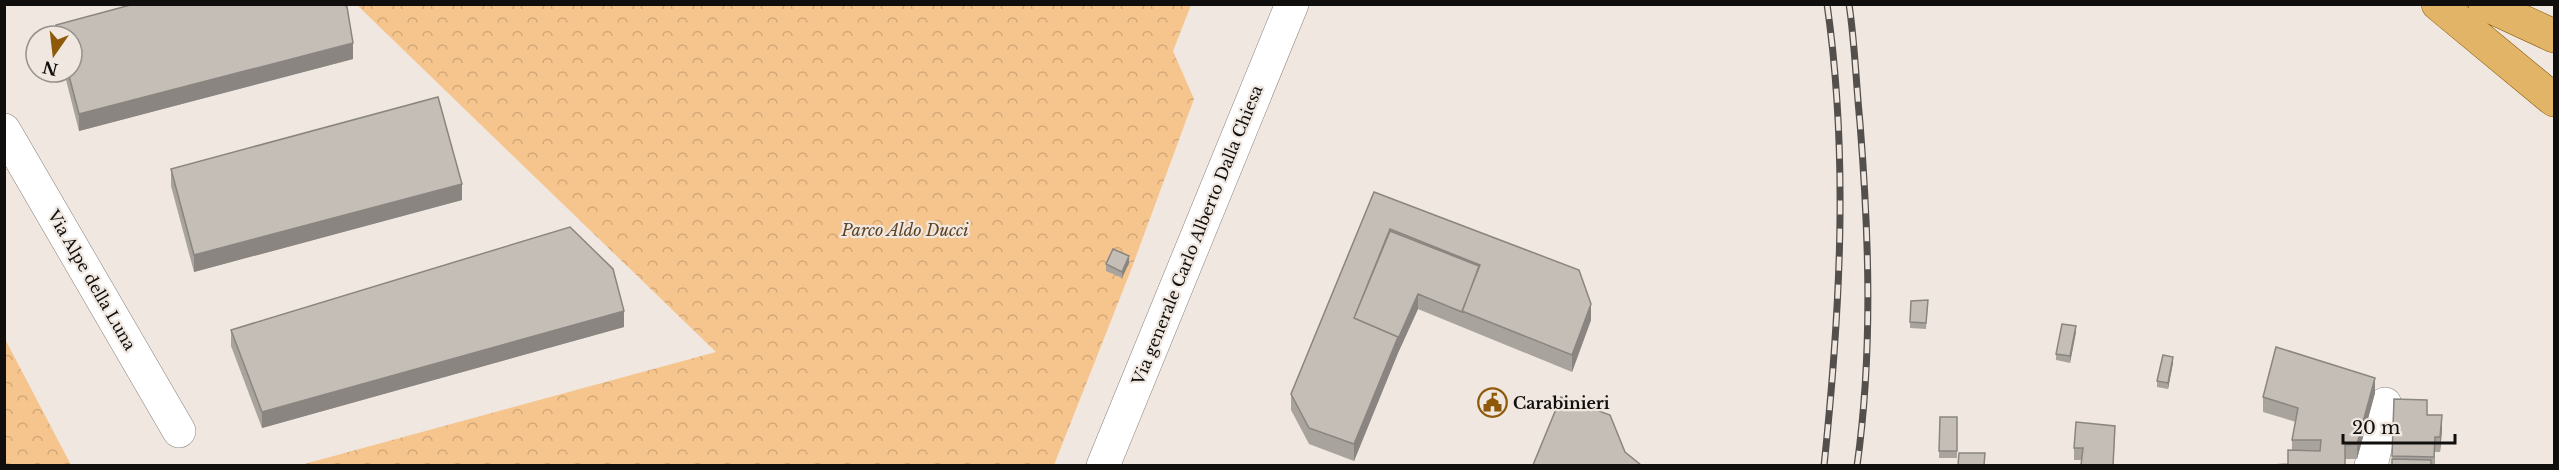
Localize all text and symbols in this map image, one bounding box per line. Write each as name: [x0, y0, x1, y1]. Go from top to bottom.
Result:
north arrow: [24, 24, 84, 84]
text: N: [41, 57, 60, 80]
street label: Via generale Carlo Alberto Dalla Chiesa: [1127, 82, 1267, 389]
street label: Via Alpe della Luna: [43, 205, 140, 354]
park label: Parco Aldo Ducci: [840, 220, 969, 240]
public building icon: Carabinieri: [1476, 387, 1508, 419]
place label: Carabinieri: [1513, 393, 1610, 413]
scale bar: [2343, 407, 2456, 445]
text: 20 m: [2352, 417, 2400, 439]

